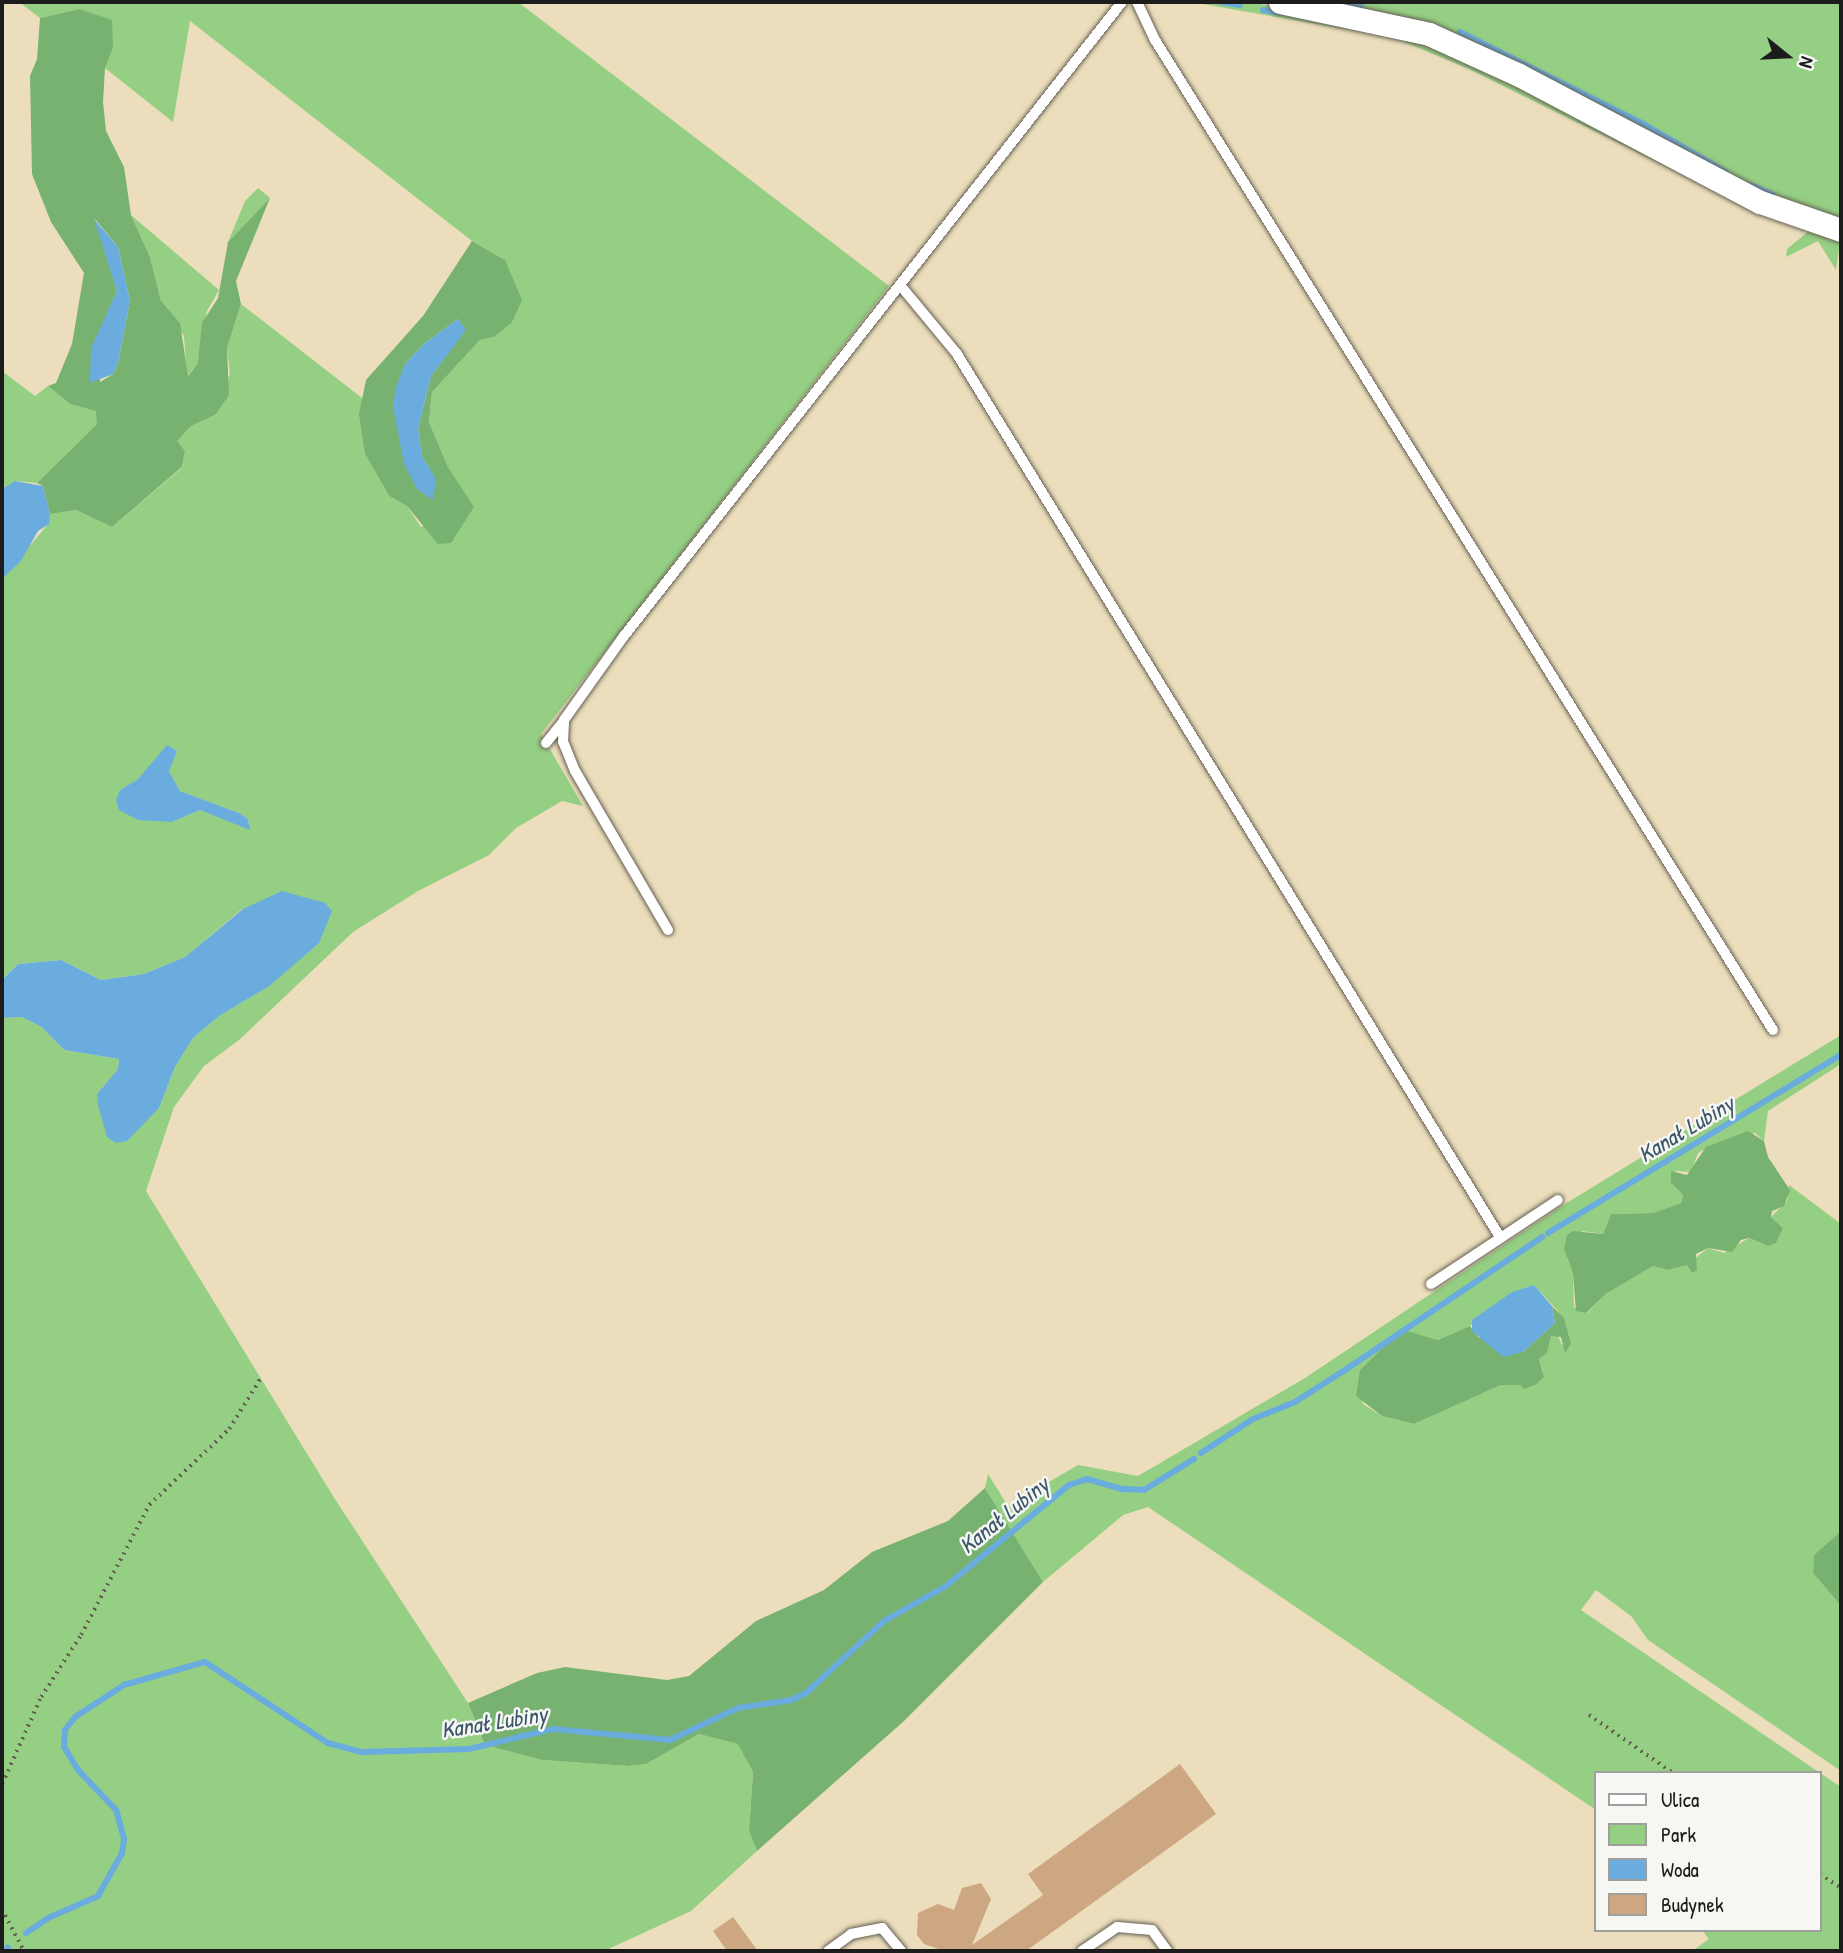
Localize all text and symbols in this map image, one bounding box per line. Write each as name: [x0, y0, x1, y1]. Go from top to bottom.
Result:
north arrow: [1752, 21, 1822, 91]
text: N: [1793, 54, 1821, 71]
water label: Kanał Lubiny: [1633, 1090, 1739, 1168]
water label: Kanał Lubiny: [954, 1471, 1054, 1559]
water label: Kanał Lubiny: [439, 1700, 549, 1744]
legend: [1594, 1771, 1822, 1932]
text: Ulica: [1661, 1785, 1699, 1814]
text: Park: [1661, 1820, 1696, 1849]
text: Woda: [1661, 1855, 1699, 1884]
text: Budynek: [1661, 1890, 1724, 1919]

